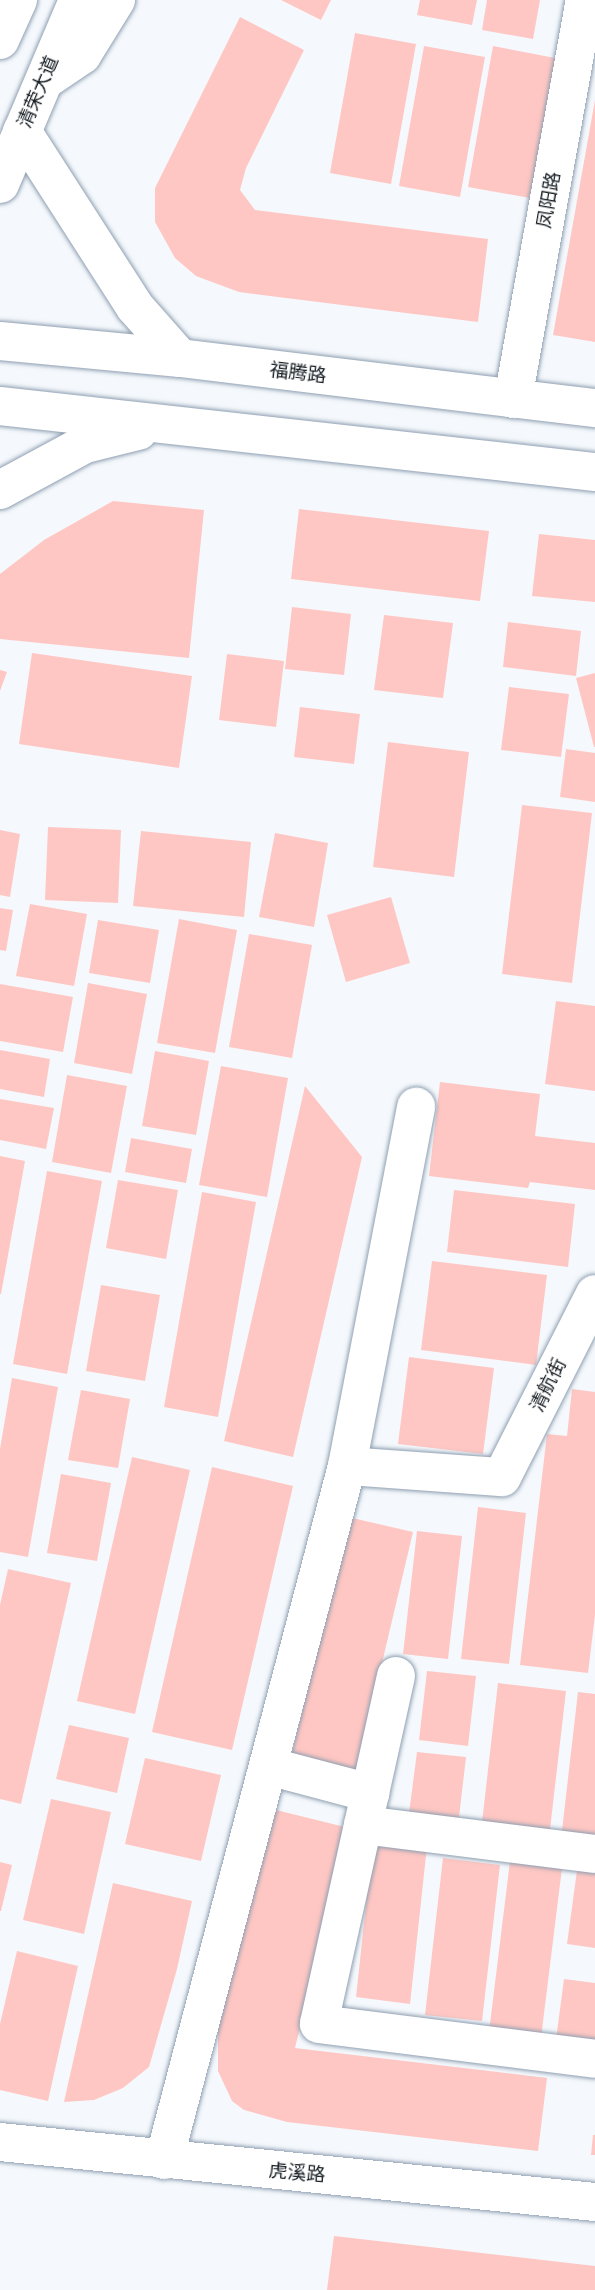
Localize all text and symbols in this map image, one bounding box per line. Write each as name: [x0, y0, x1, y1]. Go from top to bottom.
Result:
street label: 清荣大道: [13, 53, 63, 131]
street label: 凤阳路: [533, 170, 565, 230]
street label: 福腾路: [268, 358, 328, 388]
street label: 清航街: [525, 1354, 571, 1416]
street label: 虎溪路: [268, 2159, 326, 2187]

